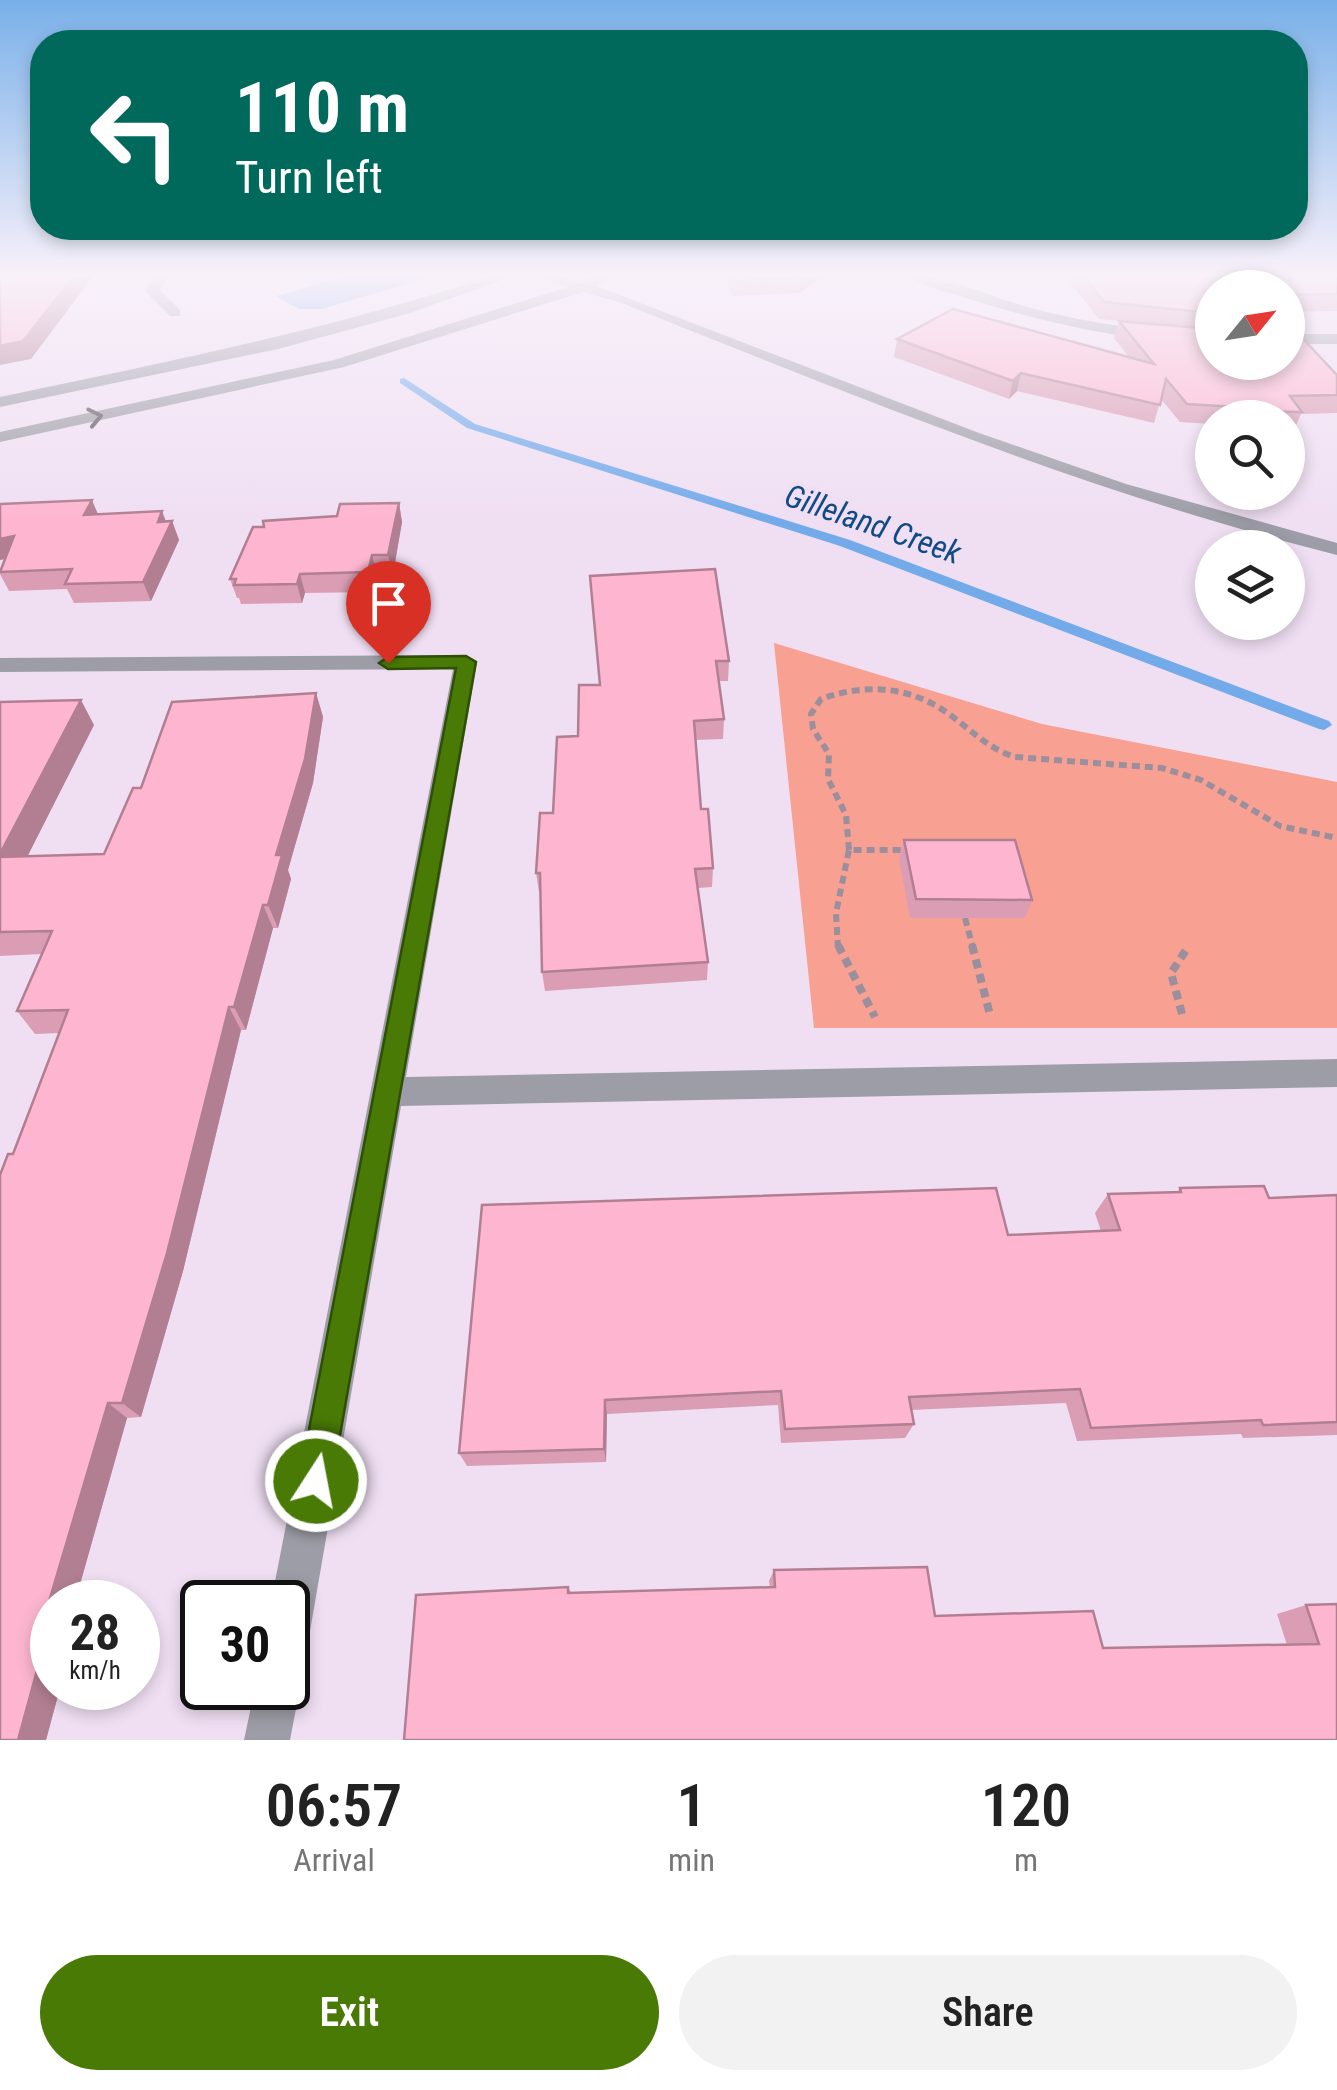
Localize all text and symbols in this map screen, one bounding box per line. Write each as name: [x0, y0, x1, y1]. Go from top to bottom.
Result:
text: 110 m: [235, 67, 409, 149]
icon: left: [70, 70, 200, 200]
text: Turn left: [235, 151, 383, 204]
north arrow: [1195, 270, 1305, 380]
map controls: [1195, 270, 1305, 640]
button: search: [1195, 400, 1305, 510]
one-way arrow: [86, 407, 103, 428]
water label: Gilleland Creek: [780, 476, 967, 572]
button: layers: [1195, 530, 1305, 640]
pin: [346, 561, 431, 664]
icon: arrive: [361, 576, 416, 631]
position arrow: [264, 1429, 368, 1533]
speed limit sign: 30: [180, 1580, 310, 1710]
text: 28: [70, 1604, 120, 1662]
text: km/h: [69, 1656, 121, 1685]
text: 06:57: [266, 1770, 402, 1841]
text: 1: [676, 1770, 707, 1841]
text: 120: [981, 1770, 1071, 1841]
text: Arrival: [293, 1841, 375, 1879]
text: min: [668, 1841, 715, 1879]
text: m: [1014, 1841, 1038, 1879]
button: Exit: [40, 1955, 659, 2070]
button: Share: [679, 1955, 1297, 2070]

